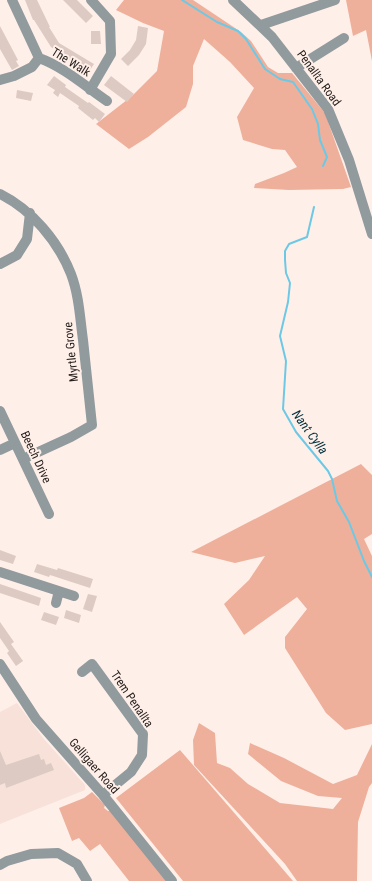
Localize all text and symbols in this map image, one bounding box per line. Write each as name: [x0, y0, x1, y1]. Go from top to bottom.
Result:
street label: The Walk: [49, 45, 94, 80]
street label: Penallta Road: [294, 47, 344, 109]
street label: Myrtle Grove: [61, 321, 81, 383]
water label: Nant Cylla: [289, 407, 331, 457]
street label: Beech Drive: [18, 429, 54, 486]
street label: Trem Penallta: [108, 668, 156, 730]
street label: Gelligaer Road: [66, 735, 122, 797]

